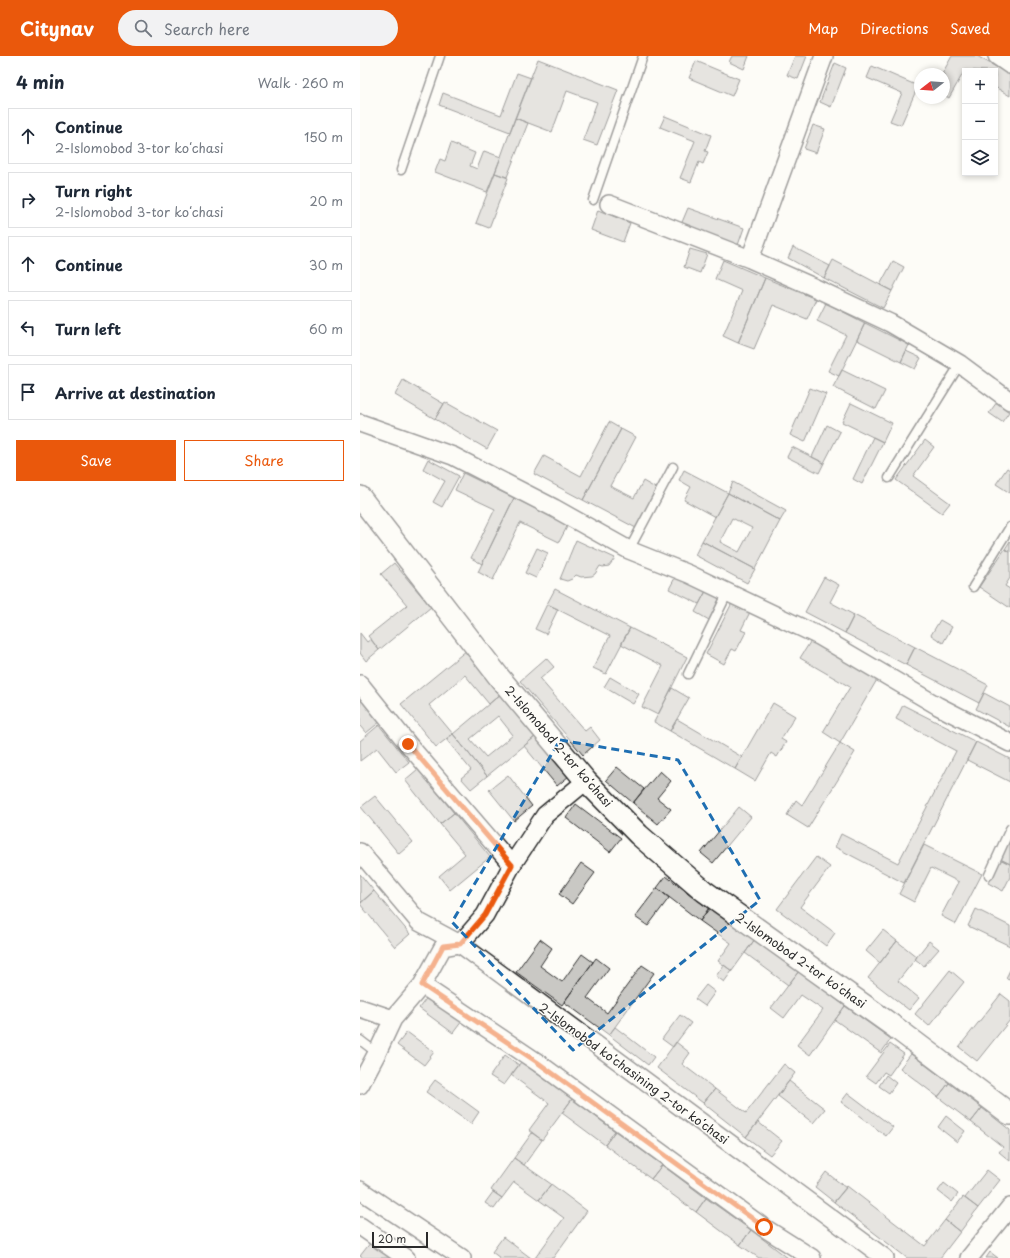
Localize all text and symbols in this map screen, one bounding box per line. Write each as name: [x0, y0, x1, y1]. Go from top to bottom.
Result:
search box: [118, 10, 398, 46]
text: Citynav: [20, 14, 94, 42]
icon: search: [132, 17, 154, 39]
text: Search here: [164, 17, 250, 40]
text: Map: [808, 18, 838, 39]
text: Directions: [860, 18, 928, 39]
text: Saved: [950, 18, 990, 39]
north arrow: [914, 68, 950, 104]
map controls: [962, 68, 998, 176]
button: +: [962, 68, 998, 104]
text: 4 min: [16, 69, 64, 95]
text: Walk · 260 m: [258, 73, 344, 92]
button: −: [962, 104, 998, 140]
text: Continue: [55, 115, 123, 138]
icon: ahead: [17, 125, 39, 147]
text: 150 m: [304, 127, 343, 146]
text: 2-Islomobod 3-tor koʻchasi: [55, 138, 224, 157]
button: layers: [962, 140, 998, 176]
text: Turn right: [55, 179, 132, 202]
icon: right: [17, 189, 39, 211]
text: 20 m: [309, 191, 343, 210]
text: 2-Islomobod 3-tor koʻchasi: [55, 202, 224, 221]
icon: ahead: [17, 253, 39, 275]
text: Continue: [55, 253, 123, 276]
text: 30 m: [309, 255, 343, 274]
icon: left: [17, 317, 39, 339]
text: Turn left: [55, 317, 121, 340]
text: 60 m: [309, 319, 343, 338]
icon: arrive: [17, 381, 39, 403]
text: Arrive at destination: [55, 381, 216, 404]
button: Save: [16, 440, 176, 481]
button: Share: [184, 440, 344, 481]
street label: 2-Islomobod 2-tor koʻchasi: [501, 681, 617, 811]
route end: [399, 735, 417, 753]
street label: 2-Islomobod 2-tor koʻchasi: [732, 908, 870, 1012]
street label: 2-Islomobod koʻchasining 2-tor koʻchasi: [535, 998, 733, 1148]
route start: [755, 1218, 773, 1236]
scale bar: [372, 1230, 428, 1249]
text: 20 m: [378, 1230, 406, 1247]

